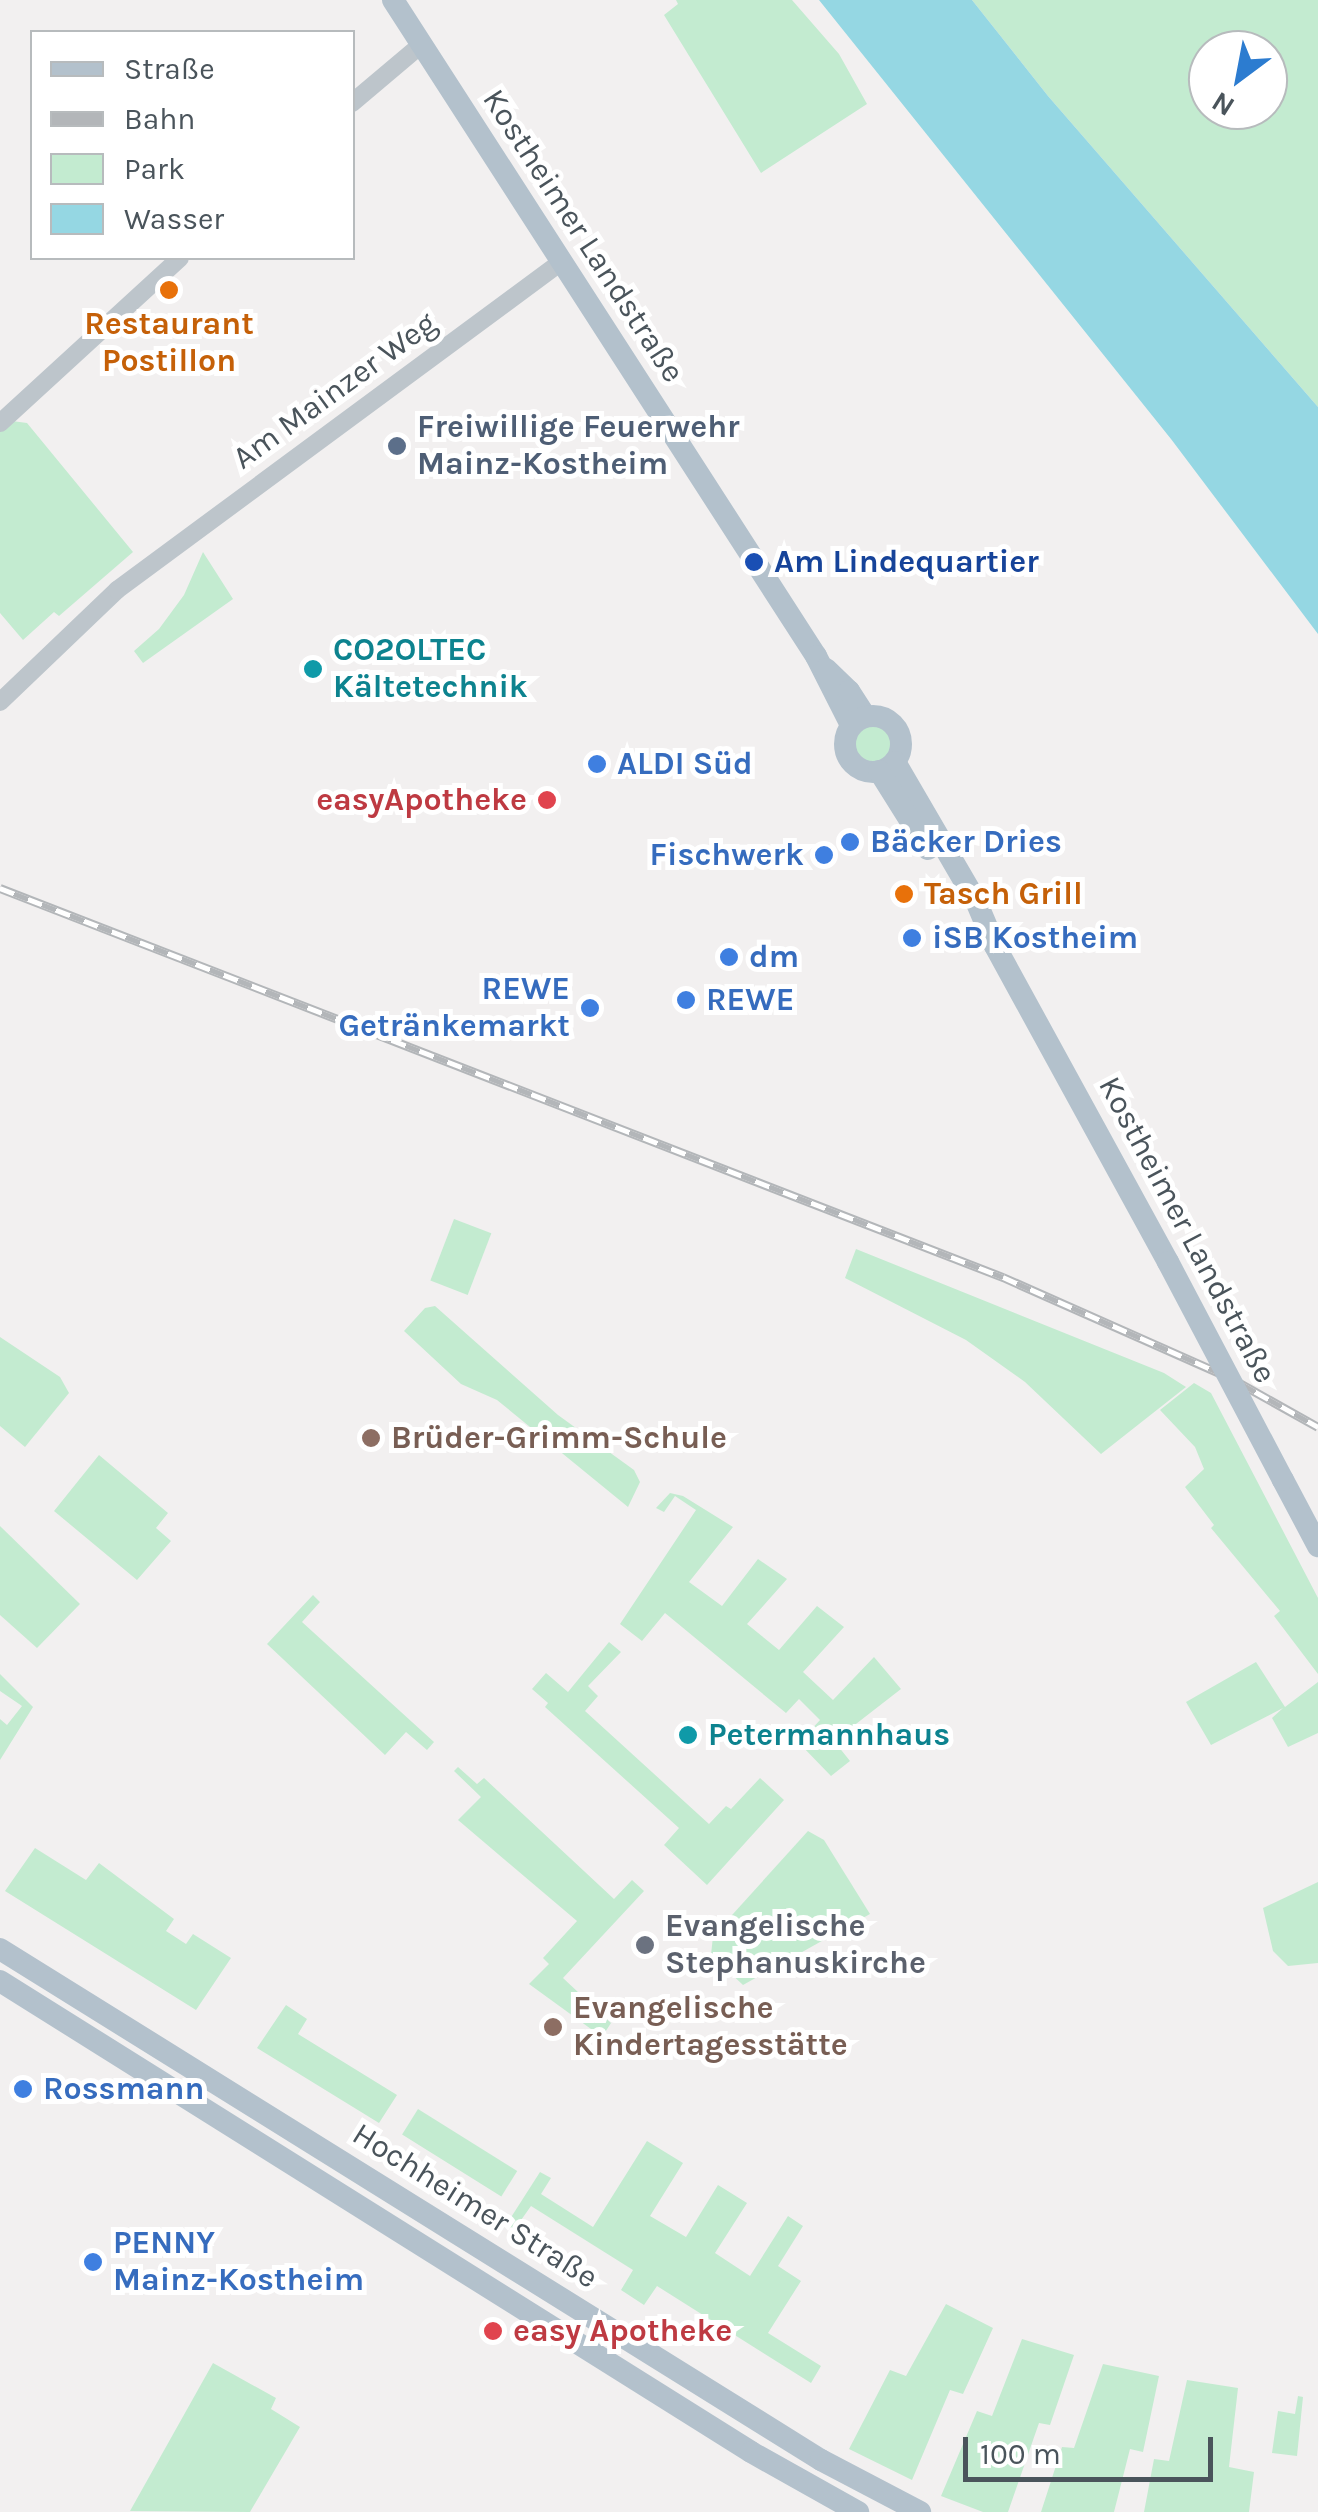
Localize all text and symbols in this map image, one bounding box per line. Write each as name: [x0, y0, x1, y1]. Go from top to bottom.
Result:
legend: [30, 30, 355, 260]
north arrow: [1188, 30, 1288, 130]
text: Straße: [124, 51, 215, 87]
street label: Kostheimer Landstraße: [474, 82, 692, 390]
text: N: [1206, 85, 1240, 123]
text: Bahn: [124, 101, 195, 137]
text: Park: [124, 151, 185, 187]
text: Wasser: [124, 201, 224, 237]
marker: Restaurant Postillon: [158, 279, 180, 301]
street label: Am Mainzer Weg: [226, 304, 444, 478]
place label: Restaurant Postillon: [84, 306, 254, 381]
place label: Freiwillige Feuerwehr Mainz-Kostheim: [417, 409, 740, 484]
marker: Freiwillige Feuerwehr Mainz-Kostheim: [386, 435, 408, 457]
place label: Am Lindequartier: [774, 543, 1039, 581]
marker: Am Lindequartier: [743, 551, 765, 573]
place label: CO2OLTEC Kältetechnik: [333, 632, 528, 707]
marker: CO2OLTEC Kältetechnik: [302, 658, 324, 680]
place label: ALDI Süd: [617, 745, 753, 783]
marker: ALDI Süd: [586, 753, 608, 775]
place label: easyApotheke: [316, 781, 527, 819]
marker: easyApotheke: [536, 789, 558, 811]
place label: Bäcker Dries: [870, 823, 1062, 861]
marker: Bäcker Dries: [839, 831, 861, 853]
place label: Fischwerk: [650, 836, 804, 874]
marker: Fischwerk: [813, 844, 835, 866]
place label: Tasch Grill: [924, 875, 1083, 913]
marker: Tasch Grill: [893, 883, 915, 905]
place label: iSB Kostheim: [932, 919, 1138, 957]
marker: iSB Kostheim: [901, 927, 923, 949]
place label: dm: [749, 938, 799, 976]
marker: dm: [718, 946, 740, 968]
place label: REWE Getränkemarkt: [338, 971, 570, 1046]
place label: REWE: [706, 981, 794, 1019]
marker: REWE: [675, 989, 697, 1011]
marker: REWE Getränkemarkt: [579, 997, 601, 1019]
street label: Kostheimer Landstraße: [1090, 1070, 1284, 1390]
place label: Brüder-Grimm-Schule: [391, 1419, 727, 1457]
marker: Brüder-Grimm-Schule: [360, 1427, 382, 1449]
place label: Petermannhaus: [708, 1716, 950, 1754]
marker: Petermannhaus: [677, 1724, 699, 1746]
place label: Evangelische Stephanuskirche: [665, 1908, 926, 1983]
marker: Evangelische Stephanuskirche: [634, 1934, 656, 1956]
place label: Evangelische Kindertagesstätte: [573, 1990, 848, 2065]
marker: Evangelische Kindertagesstätte: [542, 2016, 564, 2038]
place label: Rossmann: [43, 2070, 204, 2108]
marker: Rossmann: [12, 2078, 34, 2100]
street label: Hochheimer Straße: [345, 2115, 605, 2297]
place label: PENNY Mainz-Kostheim: [113, 2225, 364, 2300]
marker: PENNY Mainz-Kostheim: [82, 2251, 104, 2273]
place label: easy Apotheke: [513, 2312, 732, 2350]
marker: easy Apotheke: [482, 2320, 504, 2342]
scale bar: [968, 2417, 1218, 2479]
text: 100 m: [980, 2436, 1061, 2472]

